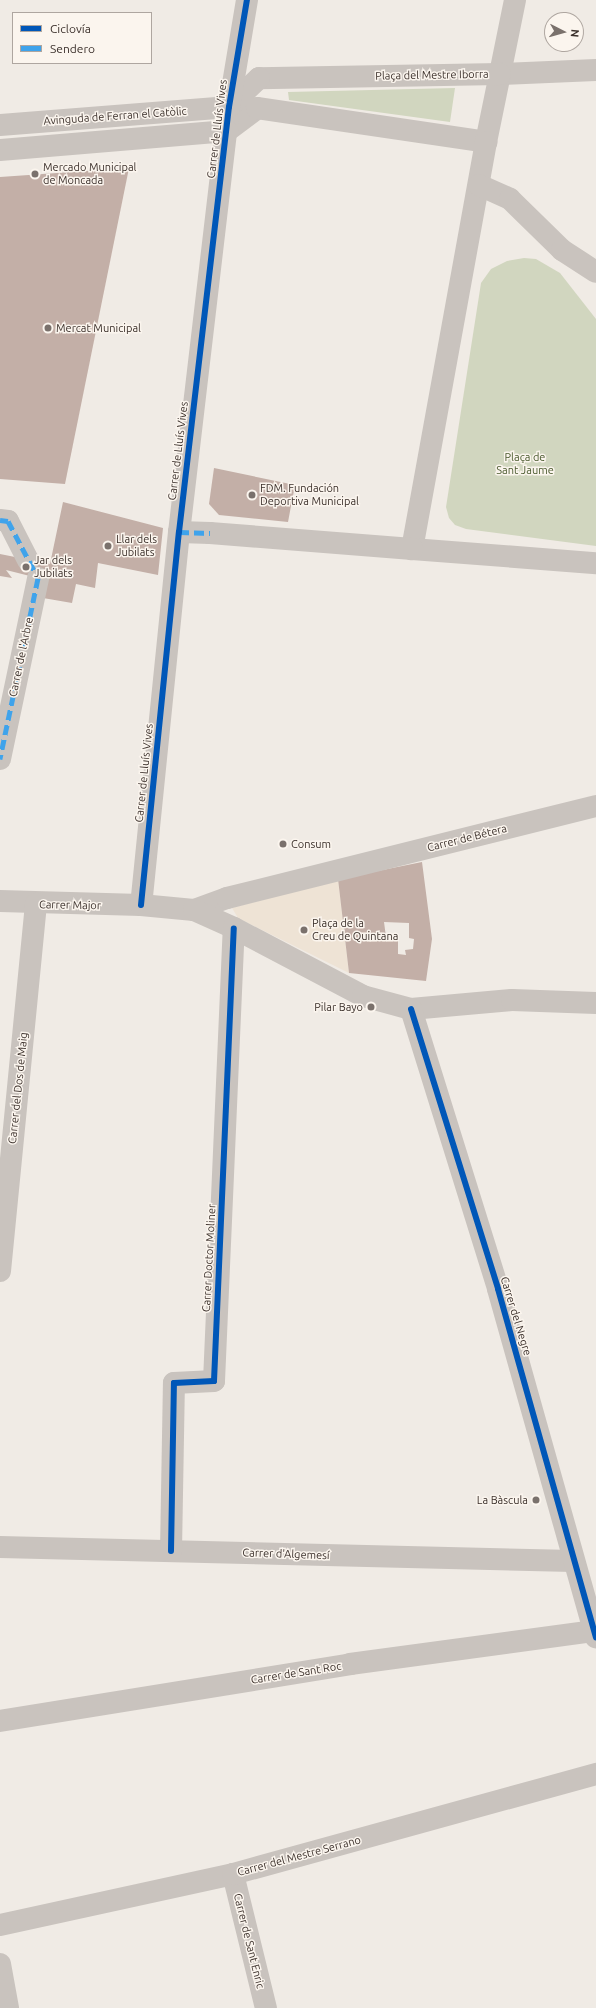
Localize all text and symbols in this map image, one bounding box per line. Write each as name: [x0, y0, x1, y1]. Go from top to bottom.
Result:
legend: [12, 12, 152, 64]
north arrow: [544, 12, 584, 52]
text: Ciclovía: [50, 22, 91, 35]
text: N: [569, 28, 581, 38]
text: Sendero: [50, 42, 95, 55]
street label: Plaça del Mestre Iborra: [375, 67, 489, 83]
street label: Carrer de Lluís Vives: [204, 79, 230, 179]
street label: Avinguda de Ferran el Catòlic: [43, 104, 187, 128]
place label: Mercado Municipal de Moncada: [43, 161, 136, 187]
marker: Mercado Municipal de Moncada: [30, 169, 40, 179]
place label: Mercat Municipal: [56, 321, 141, 335]
marker: Mercat Municipal: [43, 323, 53, 333]
street label: Carrer de Lluís Vives: [165, 401, 191, 501]
park label: Plaça de Sant Jaume: [496, 451, 554, 477]
place label: FDM. Fundación Deportiva Municipal: [260, 482, 359, 508]
marker: FDM. Fundación Deportiva Municipal: [247, 490, 257, 500]
place label: Llar dels Jubilats: [116, 533, 157, 559]
marker: Llar dels Jubilats: [103, 541, 113, 551]
place label: Jar dels Jubilats: [34, 554, 72, 580]
marker: Jar dels Jubilats: [21, 562, 31, 572]
street label: Carrer de l'Arbre: [6, 616, 36, 698]
street label: Carrer de Lluís Vives: [132, 723, 156, 823]
street label: Carrer de Bétera: [426, 822, 508, 854]
place label: Consum: [291, 837, 331, 851]
marker: Consum: [278, 839, 288, 849]
street label: Carrer Major: [39, 898, 101, 912]
place label: Plaça de la Creu de Quintana: [312, 917, 398, 943]
marker: Plaça de la Creu de Quintana: [299, 925, 309, 935]
place label: Pilar Bayo: [314, 1000, 363, 1014]
marker: Pilar Bayo: [366, 1002, 376, 1012]
street label: Carrer del Dos de Maig: [6, 1032, 30, 1144]
street label: Carrer Doctor Moliner: [200, 1204, 218, 1312]
street label: Carrer del Negre: [498, 1275, 534, 1357]
place label: La Bàscula: [477, 1493, 528, 1507]
marker: La Bàscula: [531, 1495, 541, 1505]
street label: Carrer d'Algemesí: [242, 1546, 330, 1562]
street label: Carrer de Sant Roc: [250, 1659, 342, 1687]
street label: Carrer del Mestre Serrano: [236, 1833, 362, 1879]
street label: Carrer de Sant Enric: [231, 1892, 267, 1990]

